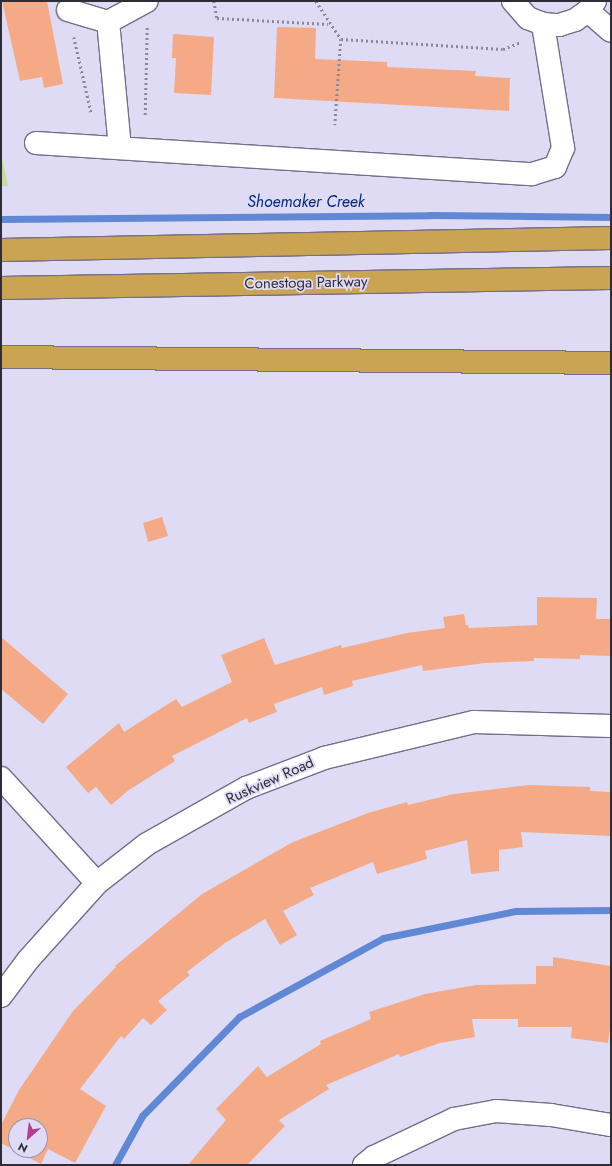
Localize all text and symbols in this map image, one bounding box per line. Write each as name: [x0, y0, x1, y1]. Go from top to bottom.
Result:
water label: Shoemaker Creek: [247, 192, 365, 212]
street label: Conestoga Parkway: [244, 273, 368, 293]
street label: Ruskview Road: [223, 754, 317, 808]
north arrow: [8, 1118, 48, 1158]
text: N: [15, 1139, 30, 1157]

